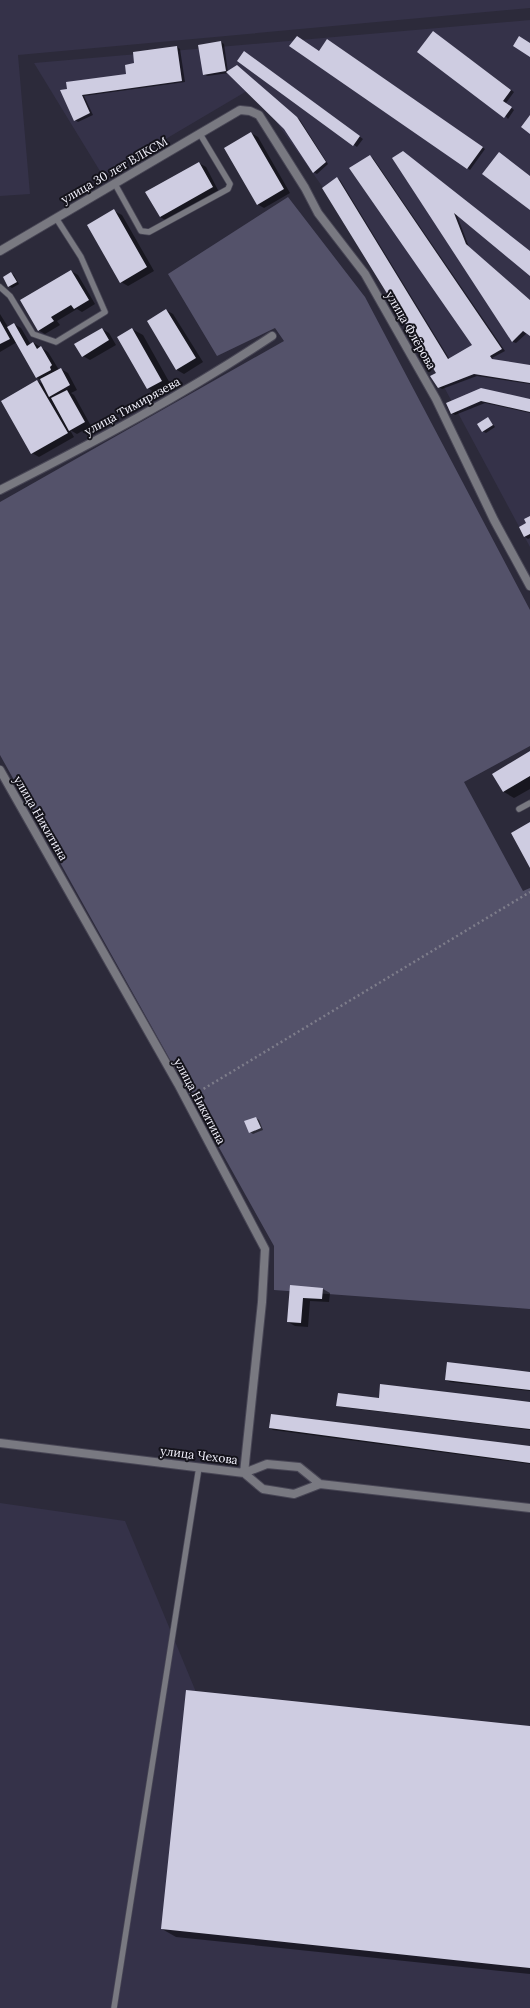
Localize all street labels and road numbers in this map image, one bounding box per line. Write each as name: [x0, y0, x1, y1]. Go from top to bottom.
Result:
street label: улица 30 лет ВЛКСМ: [58, 133, 170, 207]
street label: улица Флёрова: [383, 288, 439, 372]
street label: улица Тимирязева: [81, 373, 183, 439]
street label: улица Никитина: [11, 773, 71, 863]
street label: улица Никитина: [171, 1055, 229, 1147]
street label: улица Чехова: [159, 1443, 239, 1467]

